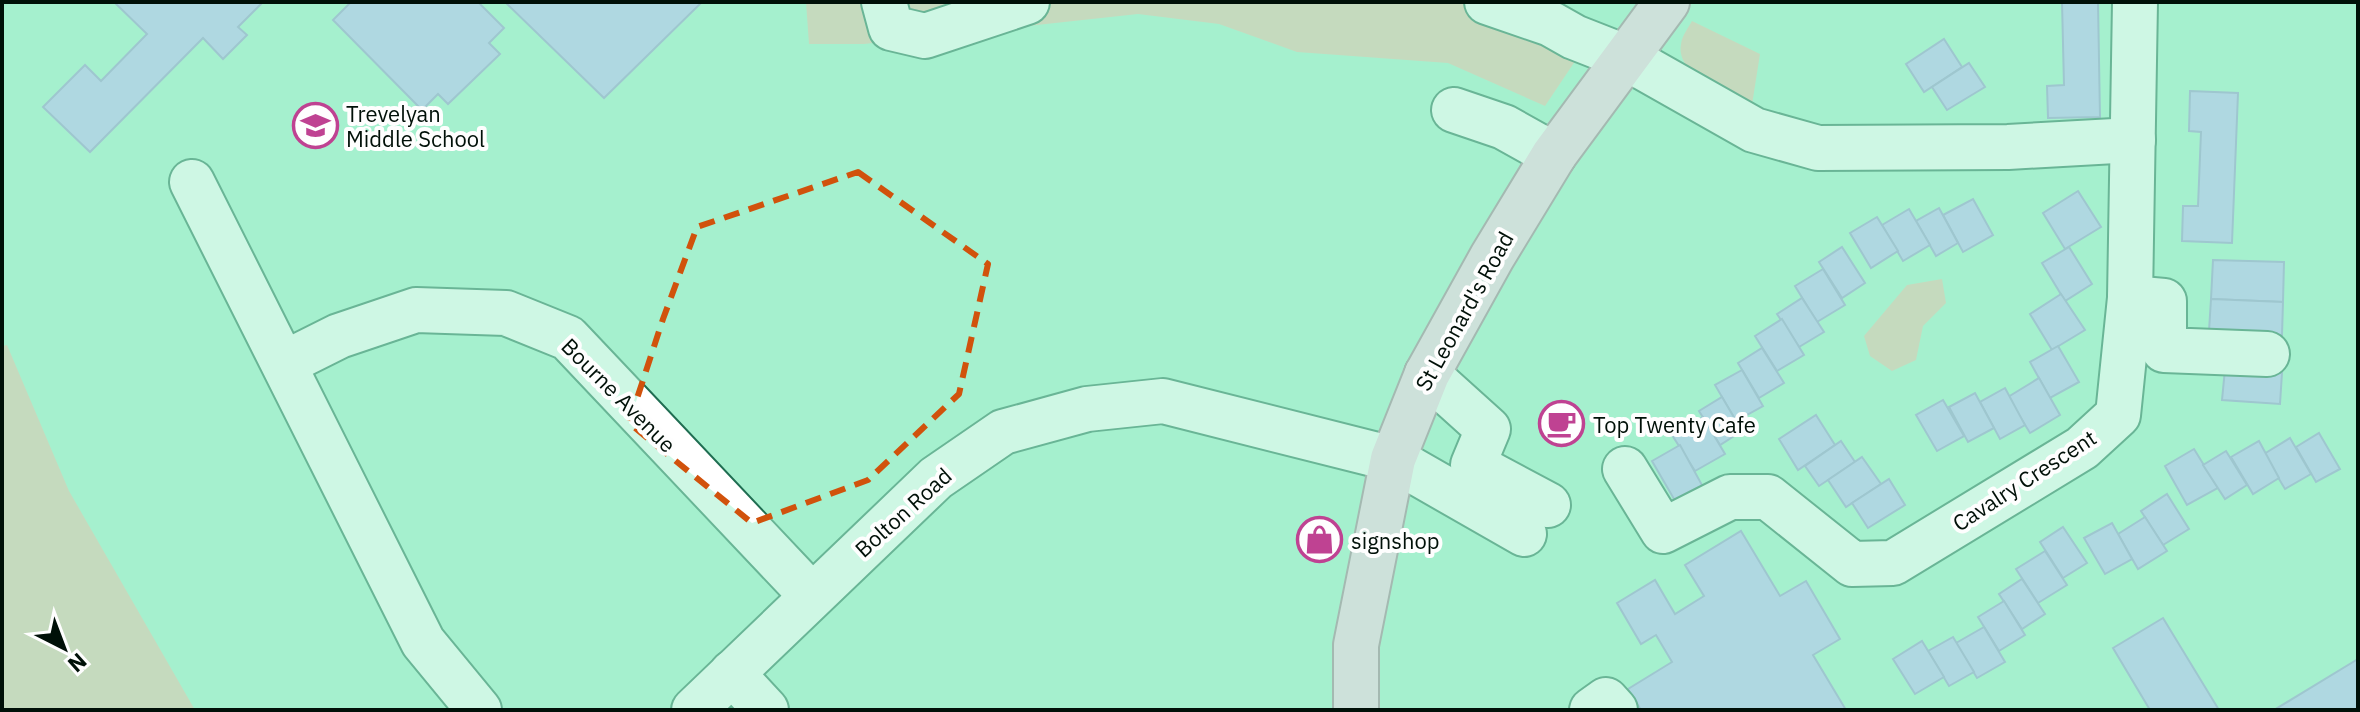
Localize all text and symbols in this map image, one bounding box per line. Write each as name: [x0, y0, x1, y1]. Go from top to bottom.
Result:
place label: Trevelyan Middle School: [346, 99, 485, 153]
school or university icon: Trevelyan Middle School: [291, 102, 339, 150]
street label: St Leonard's Road: [1408, 226, 1520, 396]
street label: Bourne Avenue: [556, 332, 682, 458]
cafe icon: Top Twenty Cafe: [1538, 400, 1586, 448]
place label: Top Twenty Cafe: [1593, 410, 1756, 439]
street label: Cavalry Crescent: [1947, 423, 2101, 537]
street label: Bolton Road: [848, 461, 958, 563]
shop icon: signshop: [1296, 516, 1344, 564]
place label: signshop: [1351, 526, 1440, 555]
north arrow: [24, 608, 104, 688]
text: N: [62, 647, 93, 679]

